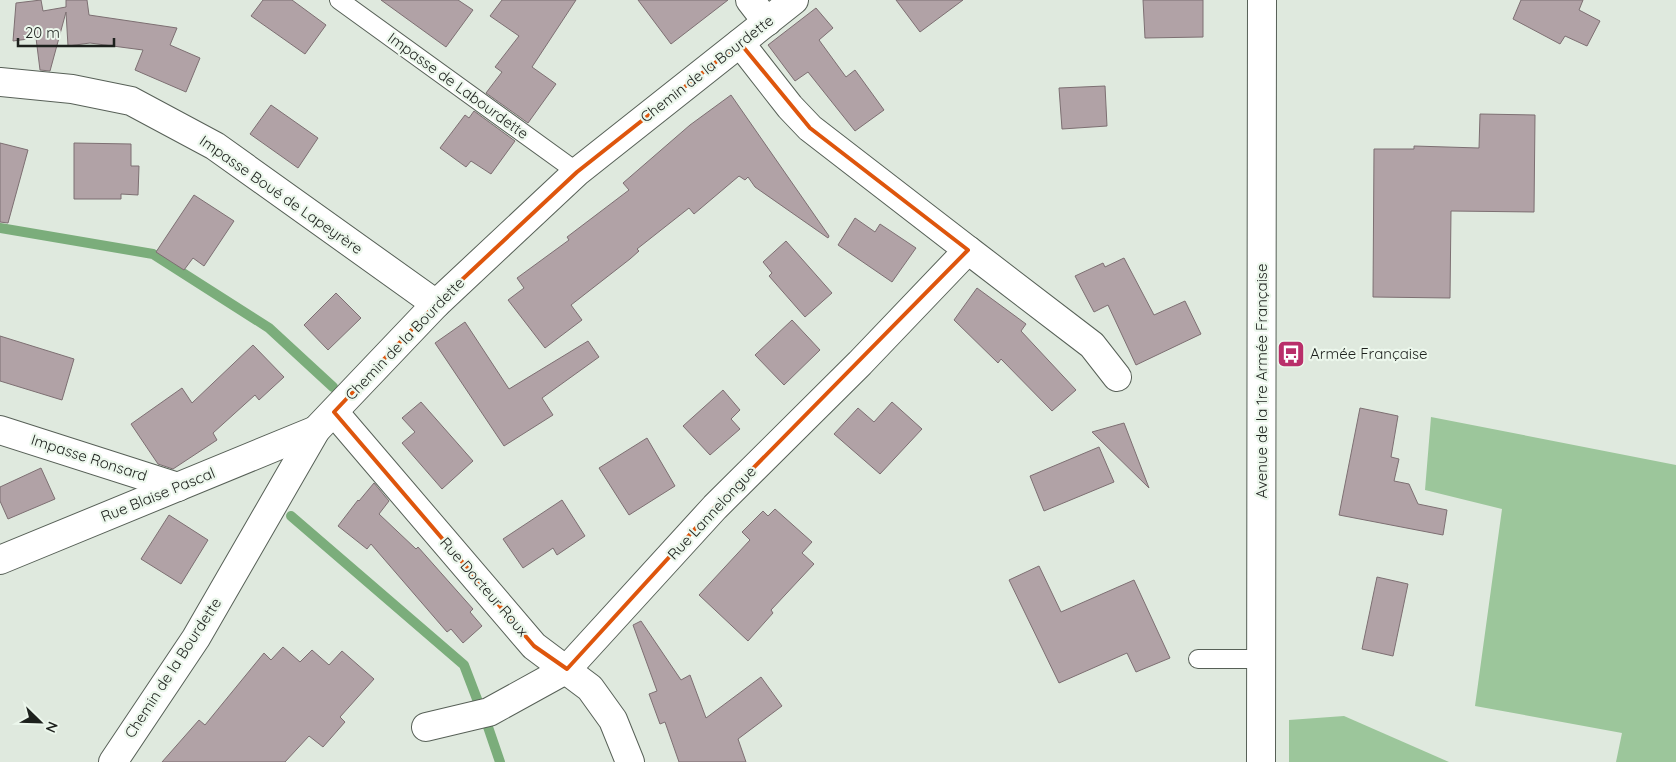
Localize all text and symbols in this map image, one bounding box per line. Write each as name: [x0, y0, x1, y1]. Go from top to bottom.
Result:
street label: Chemin de la Bourdette: [636, 11, 777, 126]
scale bar: [18, 15, 114, 47]
text: 20 m: [25, 23, 60, 42]
street label: Impasse de Labourdette: [384, 28, 532, 143]
street label: Impasse Boué de Lapeyrère: [196, 131, 367, 258]
street label: Avenue de la 1re Armée Française: [1252, 264, 1271, 498]
street label: Chemin de la Bourdette: [341, 273, 468, 404]
bus stop icon: Armée Française: [1276, 339, 1306, 369]
place label: Armée Française: [1310, 344, 1428, 363]
street label: Impasse Ronsard: [29, 430, 150, 485]
street label: Rue Lannelongue: [663, 462, 760, 563]
street label: Rue Blaise Pascal: [98, 463, 218, 526]
street label: Rue Docteur Roux: [436, 533, 533, 640]
street label: Chemin de la Bourdette: [120, 594, 225, 742]
north arrow: [15, 697, 65, 747]
text: N: [42, 719, 62, 735]

